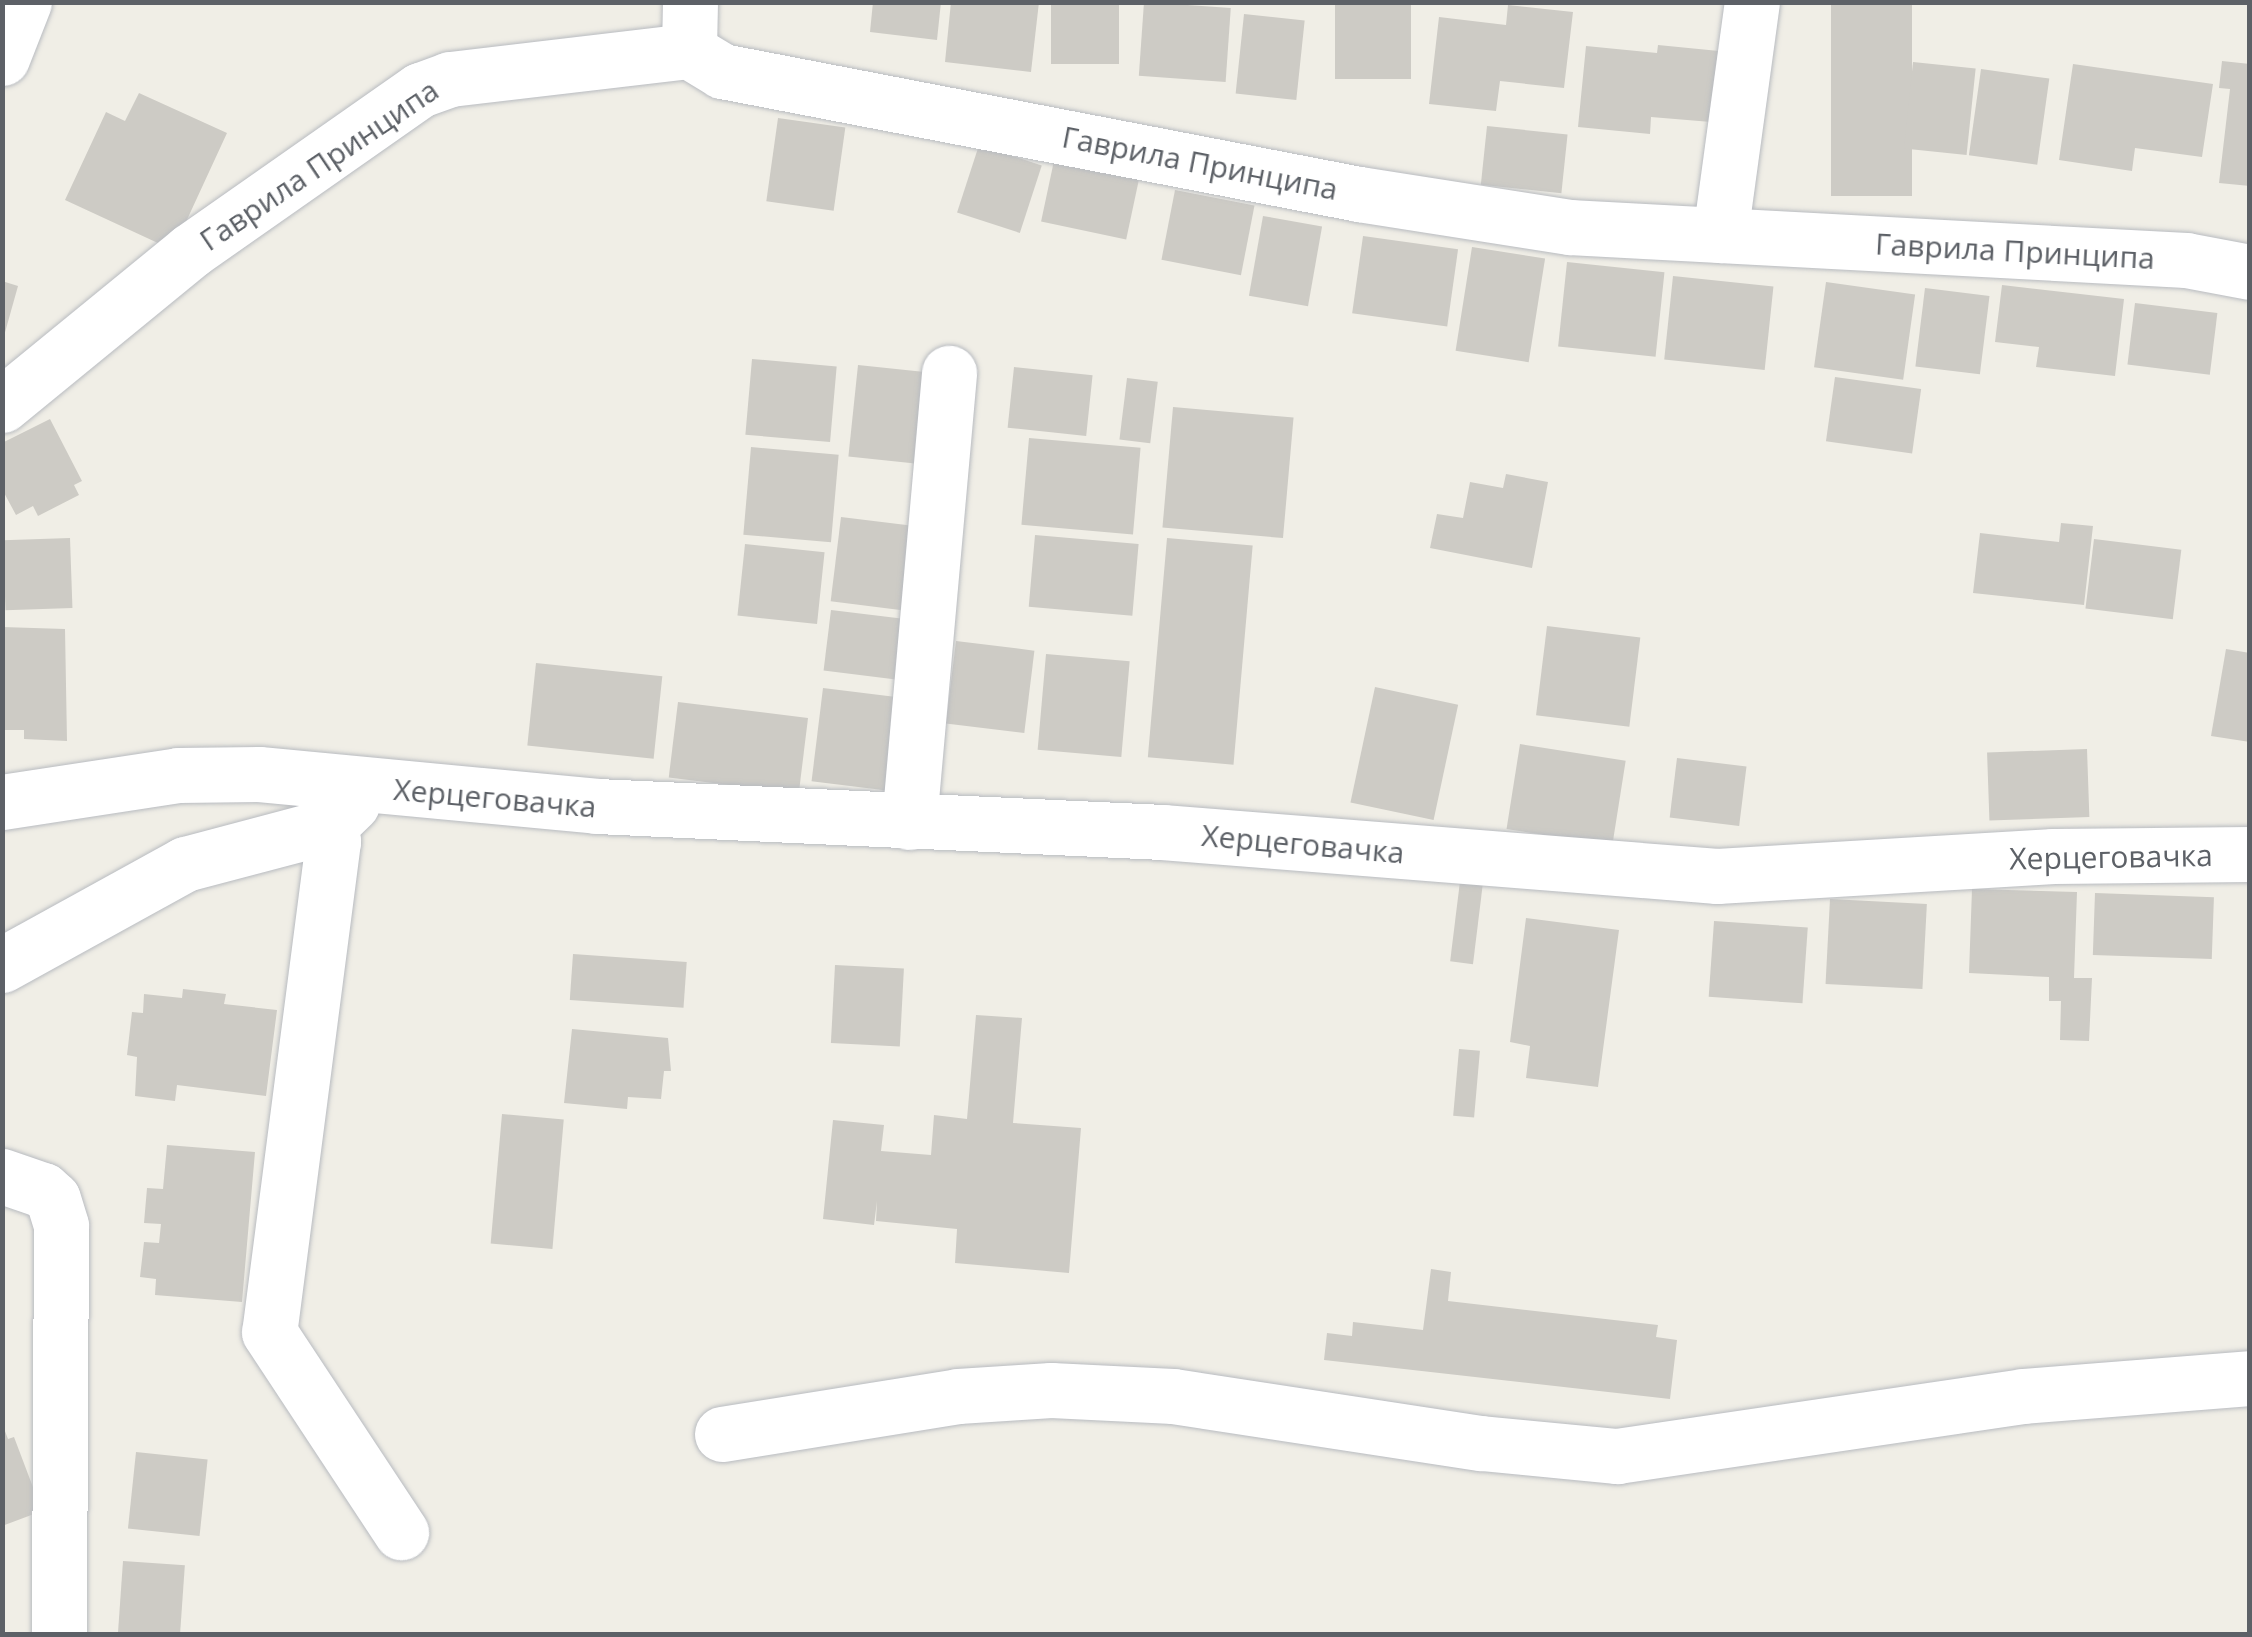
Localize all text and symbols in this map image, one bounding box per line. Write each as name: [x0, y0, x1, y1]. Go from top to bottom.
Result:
street label: Гаврила Принципа: [193, 72, 445, 258]
street label: Гаврила Принципа: [1059, 119, 1341, 207]
street label: Гаврила Принципа: [1874, 226, 2156, 276]
street label: Херцеговачка: [392, 771, 598, 825]
street label: Херцеговачка: [1200, 817, 1406, 871]
street label: Херцеговачка: [2009, 837, 2213, 877]

